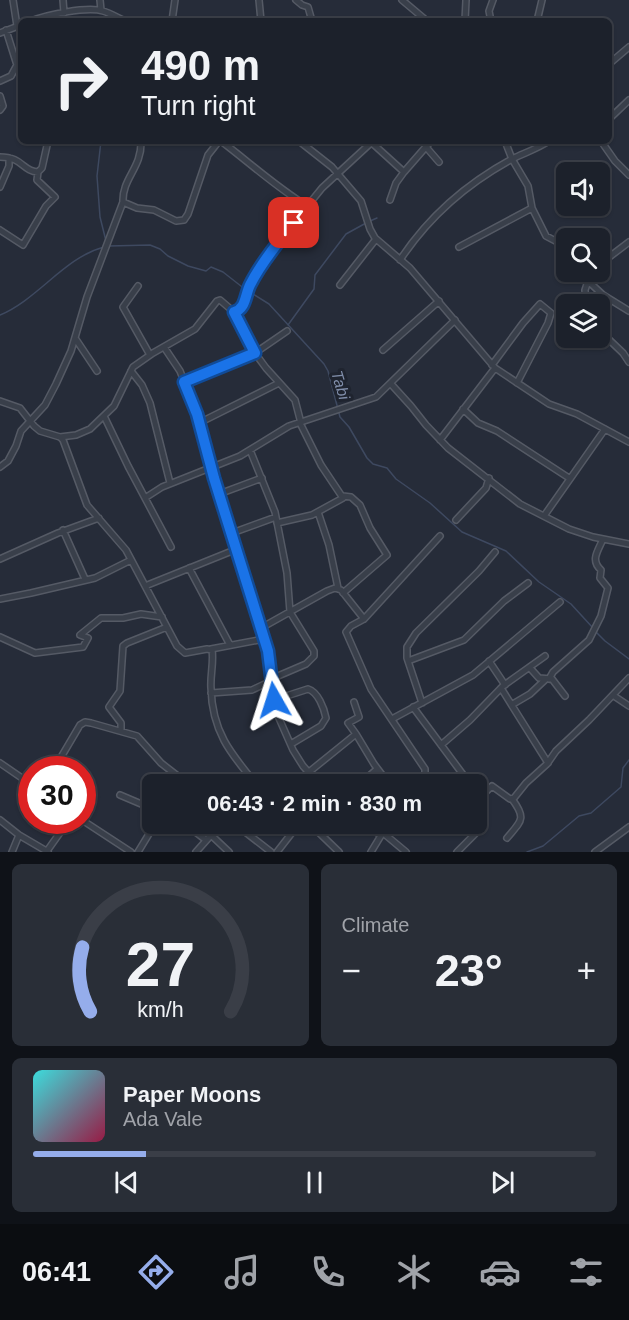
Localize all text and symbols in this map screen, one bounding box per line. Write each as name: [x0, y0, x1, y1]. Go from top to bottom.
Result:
icon: right: [42, 42, 120, 120]
text: 490 m: [141, 42, 260, 89]
text: Turn right: [141, 91, 256, 121]
map controls: [556, 162, 610, 348]
button: sound: [556, 162, 610, 216]
pin: [268, 197, 319, 248]
icon: arrive: [277, 206, 310, 239]
button: search: [556, 228, 610, 282]
button: layers: [556, 294, 610, 348]
water label: Tabi: [328, 368, 353, 402]
position arrow: [242, 668, 306, 732]
speed limit sign: 30: [18, 756, 96, 834]
text: 06:43 · 2 min · 830 m: [207, 791, 422, 816]
text: Climate: [342, 914, 409, 936]
text: 27: [126, 930, 195, 999]
text: 23°: [435, 945, 503, 996]
text: −: [342, 952, 361, 989]
text: +: [577, 952, 596, 989]
text: km/h: [137, 998, 183, 1022]
text: Paper Moons: [123, 1082, 261, 1107]
text: Ada Vale: [123, 1108, 203, 1130]
icon: previous: [110, 1166, 143, 1199]
icon: pause: [298, 1166, 331, 1199]
icon: next: [486, 1166, 519, 1199]
icon: directions: [135, 1251, 177, 1293]
icon: music: [221, 1251, 263, 1293]
icon: phone: [307, 1251, 349, 1293]
icon: climate: [393, 1251, 435, 1293]
icon: car: [479, 1251, 521, 1293]
icon: filters: [565, 1251, 607, 1293]
text: 06:41: [22, 1257, 91, 1287]

